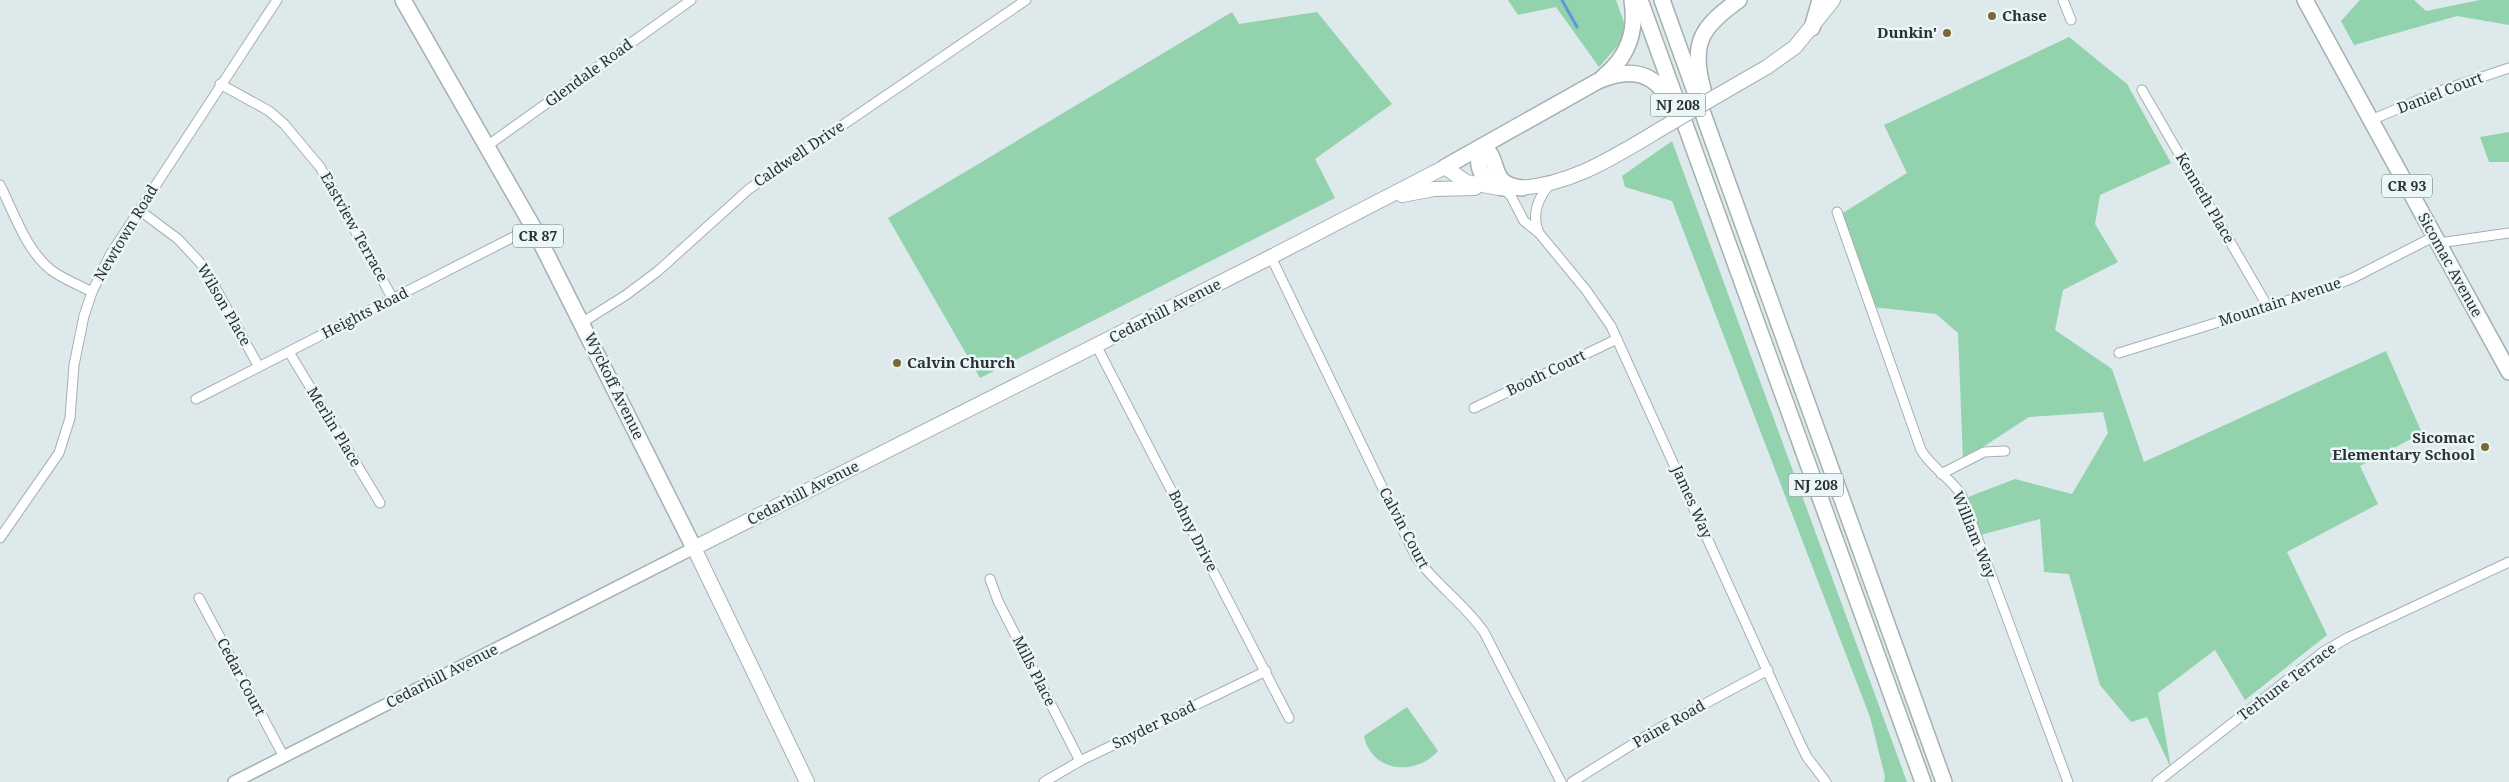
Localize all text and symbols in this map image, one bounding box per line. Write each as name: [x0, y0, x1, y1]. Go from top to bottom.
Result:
place label: Chase: [2002, 5, 2047, 25]
marker: Chase: [1986, 10, 1998, 22]
place label: Dunkin': [1877, 22, 1937, 42]
marker: Dunkin': [1941, 27, 1953, 39]
street label: Glendale Road: [541, 34, 636, 111]
street label: Daniel Court: [2394, 67, 2485, 118]
road number: NJ 208: [1650, 94, 1706, 116]
street label: Caldwell Drive: [749, 115, 848, 191]
street label: Kenneth Place: [2172, 148, 2240, 247]
street label: Eastview Terrace: [316, 168, 393, 285]
road number: CR 93: [2382, 175, 2432, 198]
street label: Newtown Road: [89, 181, 162, 284]
street label: Sicomac Avenue: [2414, 209, 2488, 320]
road number: CR 87: [513, 225, 563, 248]
street label: Wilson Place: [193, 260, 256, 349]
street label: Mountain Avenue: [2216, 272, 2343, 330]
street label: Cedarhill Avenue: [1105, 273, 1224, 347]
street label: Heights Road: [318, 282, 411, 342]
street label: Wyckoff Avenue: [580, 329, 649, 442]
street label: Booth Court: [1503, 344, 1588, 400]
place label: Calvin Church: [907, 352, 1015, 372]
marker: Calvin Church: [891, 357, 903, 369]
street label: Merlin Place: [303, 383, 367, 470]
place label: Sicomac Elementary School: [2332, 427, 2476, 464]
marker: Sicomac Elementary School: [2479, 441, 2491, 453]
street label: Cedarhill Avenue: [743, 455, 862, 529]
street label: James Way: [1668, 461, 1718, 542]
road number: NJ 208: [1788, 474, 1844, 496]
street label: Calvin Court: [1375, 483, 1435, 572]
street label: Bohny Drive: [1165, 486, 1223, 575]
street label: William Way: [1948, 488, 2002, 582]
street label: Mills Place: [1009, 632, 1061, 709]
street label: Cedar Court: [213, 634, 271, 719]
street label: Cedarhill Avenue: [382, 638, 501, 712]
street label: Terhune Terrace: [2233, 638, 2340, 725]
street label: Paine Road: [1629, 694, 1708, 752]
street label: Snyder Road: [1109, 695, 1199, 753]

